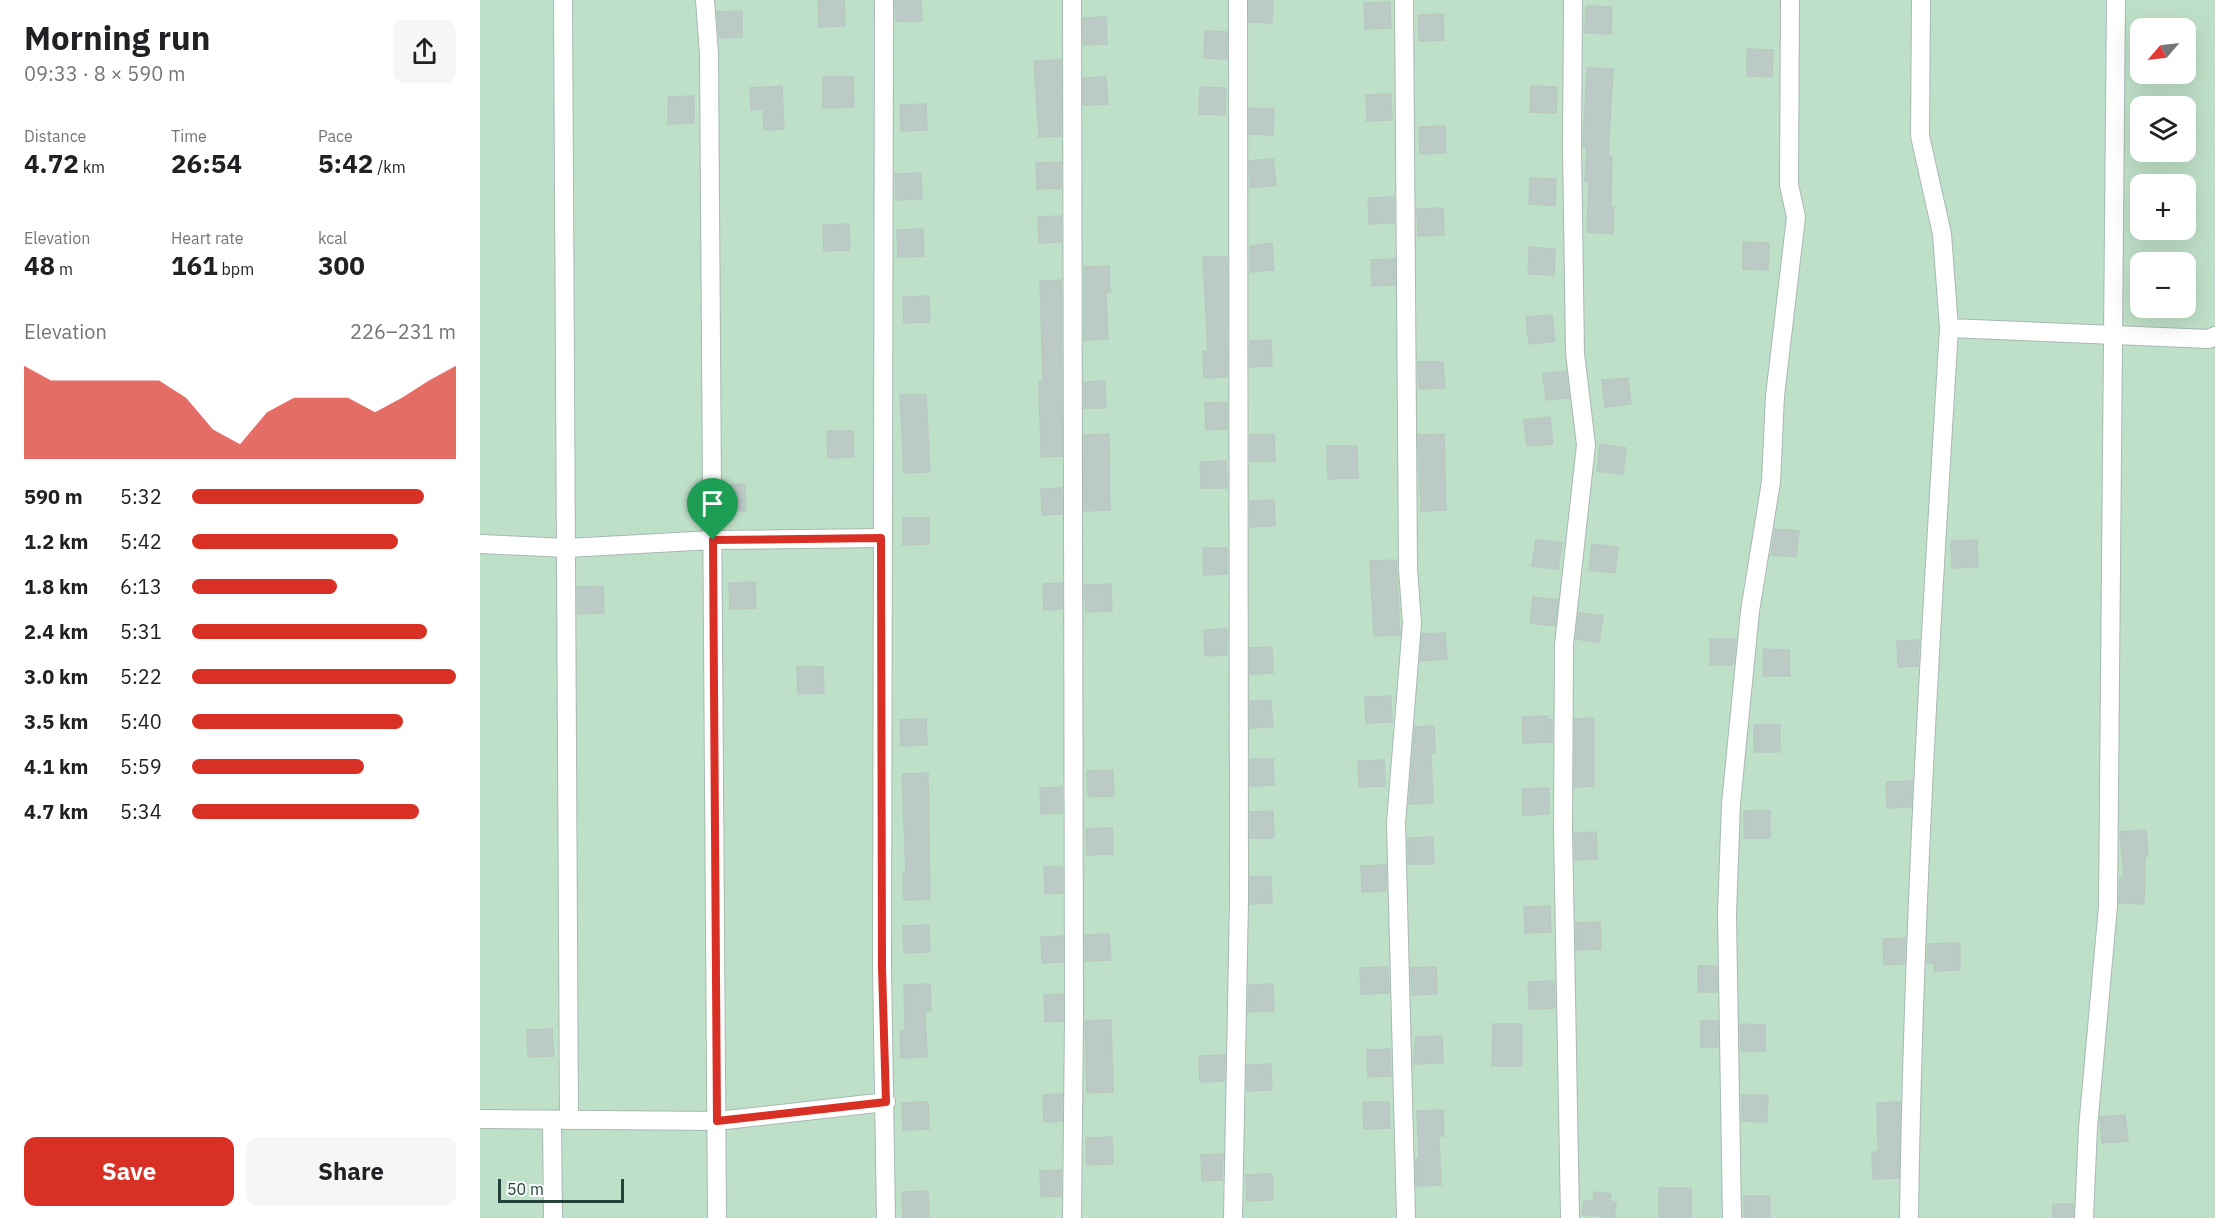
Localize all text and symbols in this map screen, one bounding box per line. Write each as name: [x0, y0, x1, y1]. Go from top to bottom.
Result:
text: Morning run: [24, 16, 210, 59]
north arrow: [2130, 18, 2196, 84]
map controls: [2130, 18, 2196, 318]
button: share: [393, 20, 456, 83]
text: 09:33 · 8 × 590 m: [24, 60, 185, 87]
button: layers: [2130, 96, 2196, 162]
text: Distance: [24, 126, 86, 146]
text: Time: [171, 126, 207, 146]
text: Pace: [318, 126, 353, 146]
text: 4.72: [24, 146, 79, 180]
text: 26:54: [171, 146, 242, 180]
text: 5:42: [318, 146, 373, 180]
text: km: [79, 157, 105, 177]
text: /km: [373, 157, 406, 177]
button: +: [2130, 174, 2196, 240]
text: Elevation: [24, 228, 90, 248]
text: Heart rate: [171, 228, 244, 248]
text: kcal: [318, 228, 347, 248]
text: 48: [24, 248, 55, 282]
text: 161: [171, 248, 218, 282]
text: 300: [318, 248, 365, 282]
button: −: [2130, 252, 2196, 318]
text: m: [55, 259, 73, 279]
text: bpm: [218, 259, 254, 279]
text: Elevation: [24, 318, 107, 345]
text: 226–231 m: [350, 318, 456, 345]
pin: [687, 478, 738, 540]
text: 590 m: [24, 483, 83, 510]
text: 5:32: [120, 483, 162, 510]
icon: arrive: [696, 487, 729, 520]
text: 1.2 km: [24, 528, 88, 555]
text: 5:42: [120, 528, 162, 555]
text: 1.8 km: [24, 573, 88, 600]
text: 6:13: [120, 573, 162, 600]
text: 2.4 km: [24, 618, 88, 645]
text: 5:31: [120, 618, 162, 645]
text: 3.0 km: [24, 663, 88, 690]
text: 5:22: [120, 663, 162, 690]
text: 3.5 km: [24, 708, 88, 735]
text: 5:40: [120, 708, 162, 735]
text: 4.1 km: [24, 753, 88, 780]
text: 5:59: [120, 753, 162, 780]
text: 4.7 km: [24, 798, 88, 825]
text: 5:34: [120, 798, 162, 825]
button: Save: [24, 1137, 234, 1206]
button: Share: [246, 1137, 456, 1206]
scale bar: [498, 1176, 624, 1204]
text: 50 m: [507, 1179, 544, 1199]

